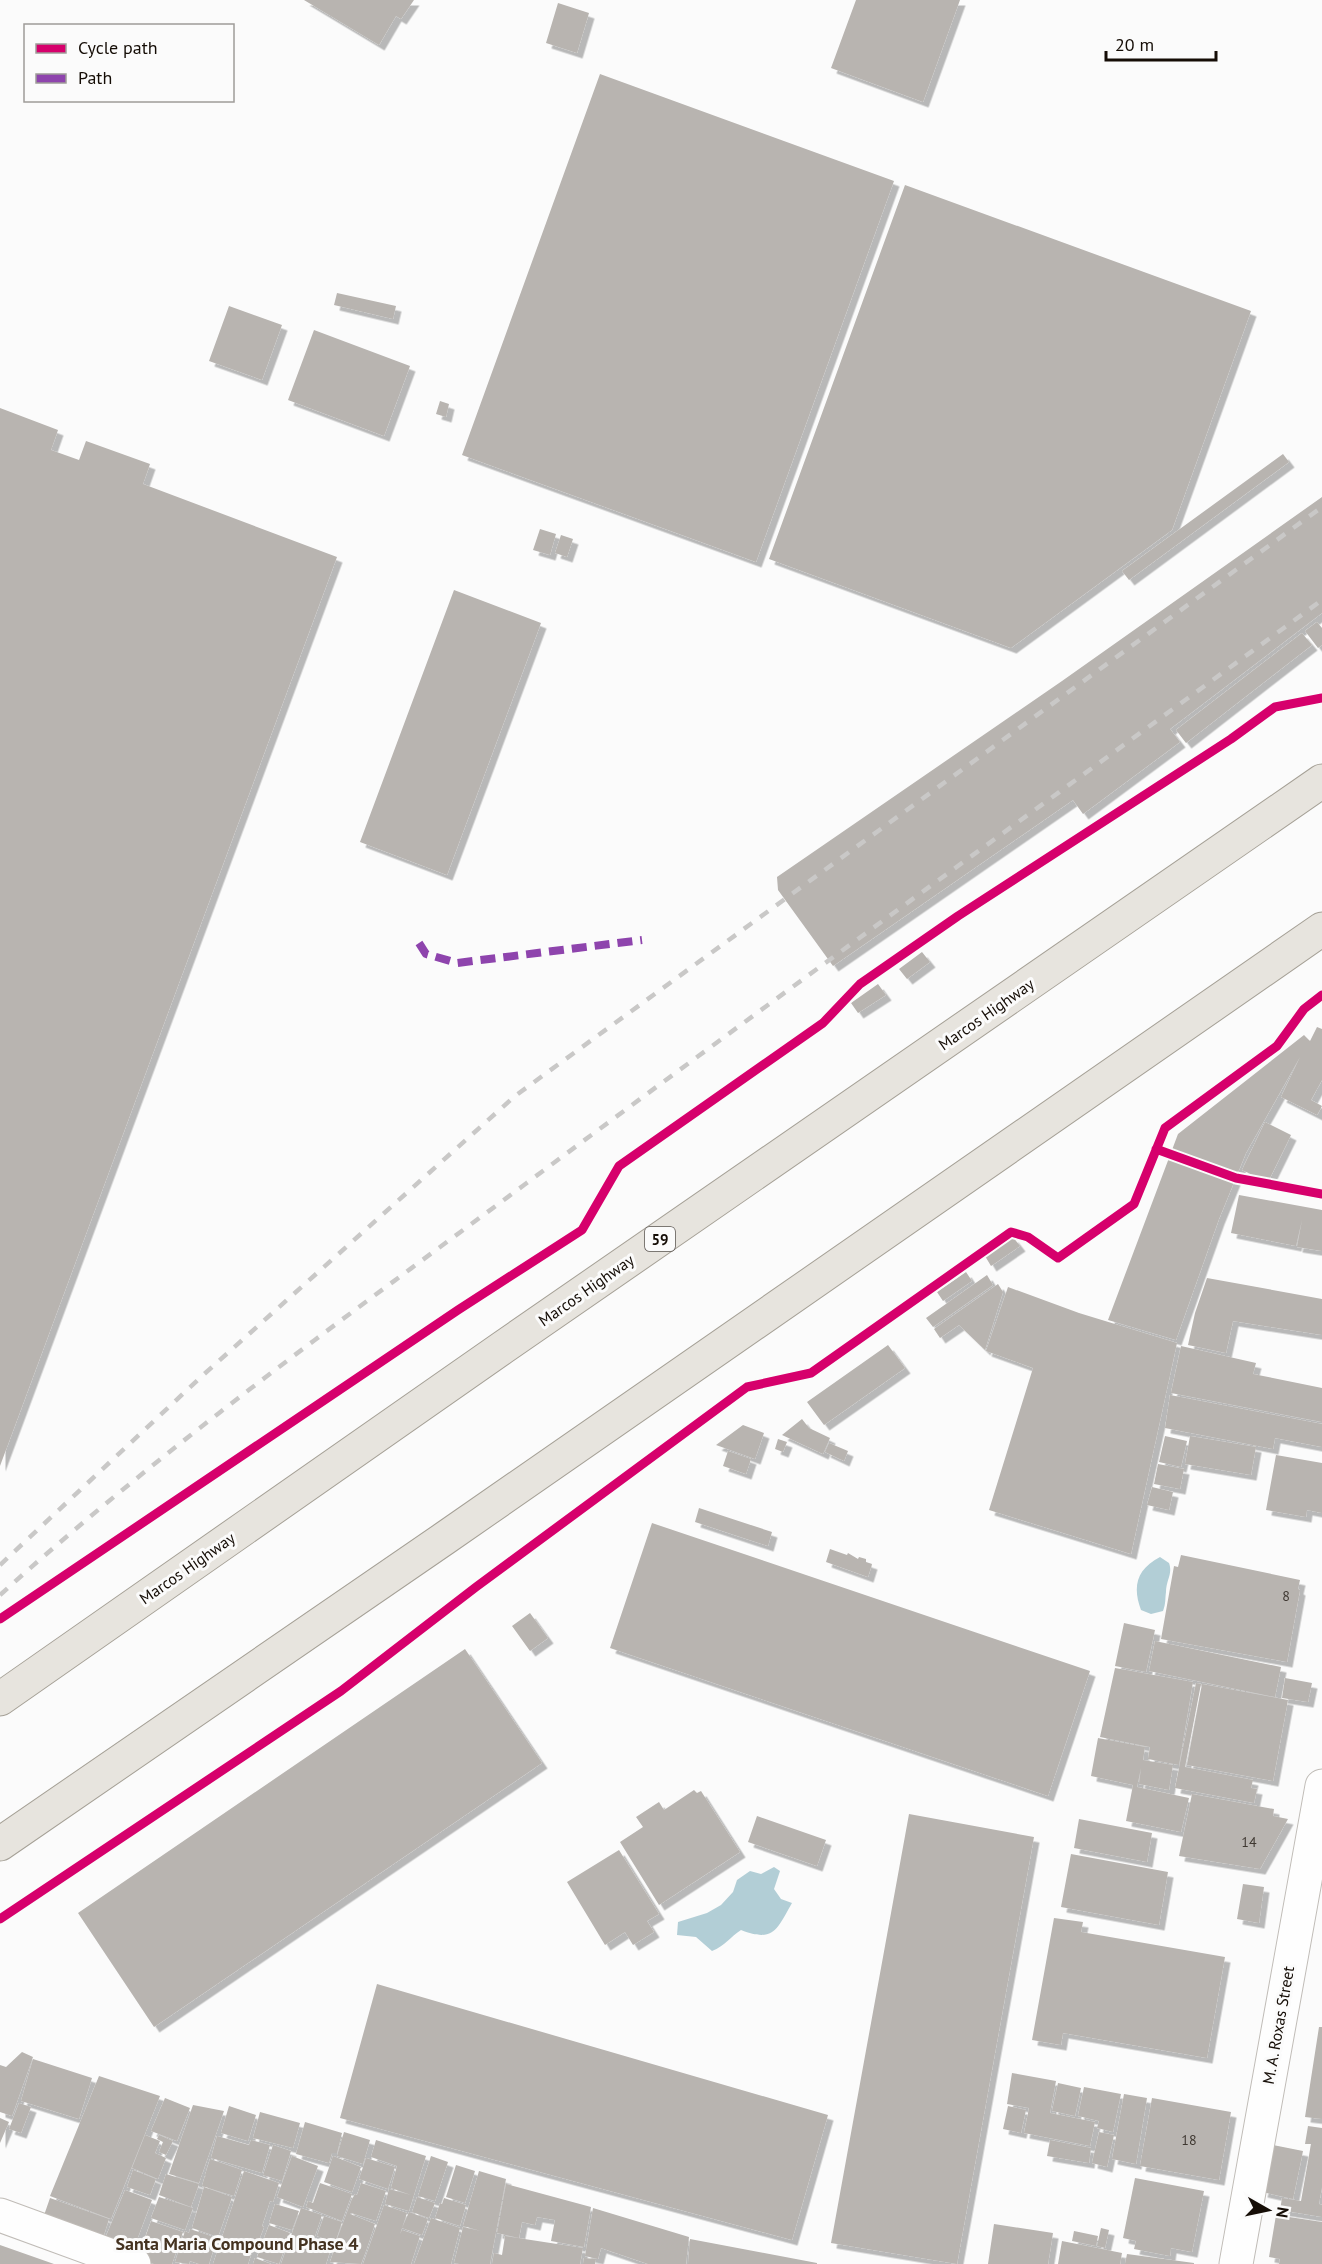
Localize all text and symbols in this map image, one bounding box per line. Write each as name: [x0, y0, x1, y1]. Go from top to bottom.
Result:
legend: [24, 24, 234, 102]
scale bar: [1106, 24, 1216, 62]
text: 20 m: [1115, 33, 1154, 56]
text: Cycle path: [78, 36, 158, 59]
text: Path: [78, 66, 112, 89]
street label: Marcos Highway: [934, 973, 1038, 1054]
road number: 59: [645, 1227, 675, 1251]
street label: Marcos Highway: [534, 1249, 638, 1330]
street label: Marcos Highway: [135, 1527, 239, 1608]
house number: 8: [1282, 1587, 1290, 1605]
house number: 14: [1241, 1833, 1257, 1851]
street label: M. A. Roxas Street: [1258, 1964, 1298, 2086]
house number: 18: [1181, 2131, 1197, 2149]
north arrow: [1238, 2180, 1298, 2240]
text: N: [1272, 2206, 1294, 2219]
district label: Santa Maria Compound Phase 4: [115, 2232, 359, 2255]

